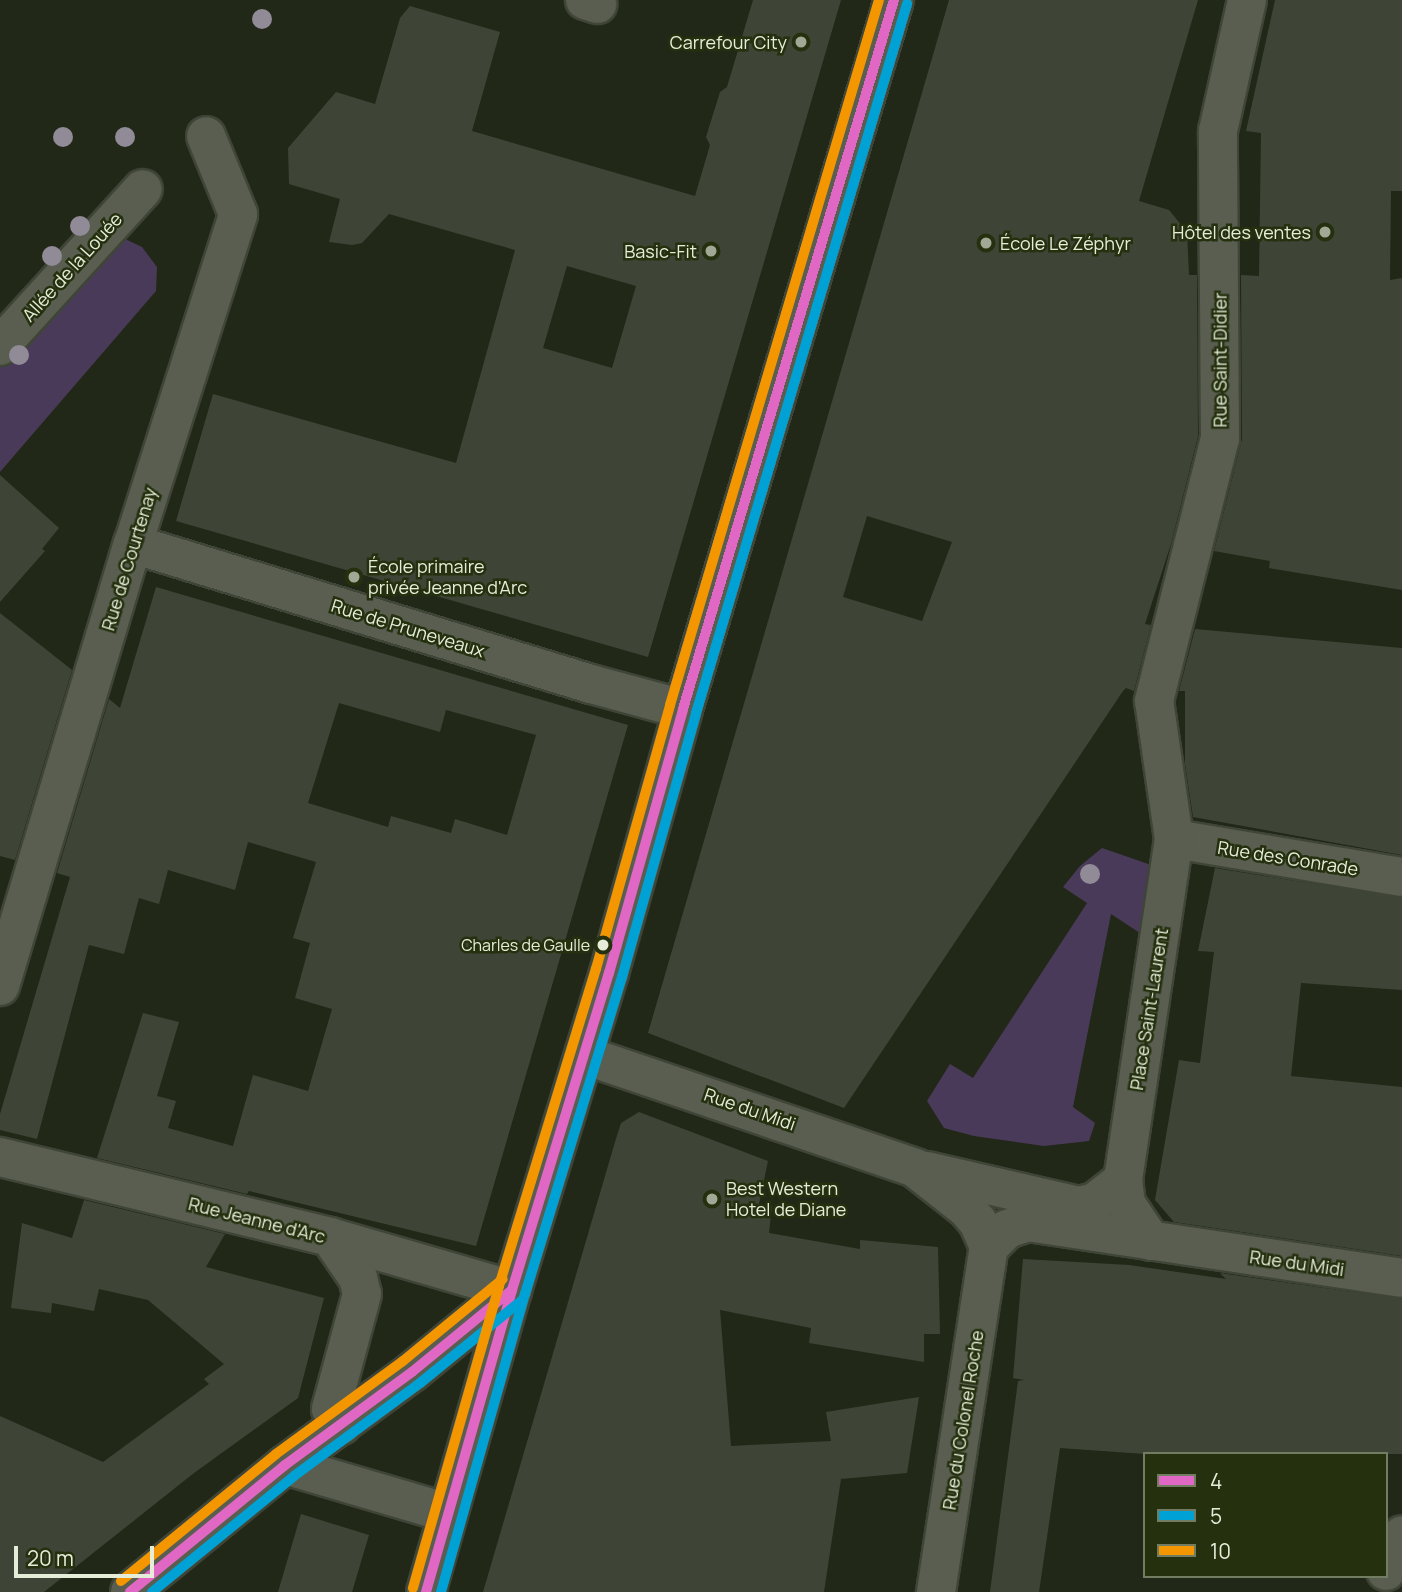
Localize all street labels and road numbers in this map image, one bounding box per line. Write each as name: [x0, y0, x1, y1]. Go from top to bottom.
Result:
street label: Allée de la Louée: [18, 208, 126, 326]
street label: Rue Saint-Didier: [1209, 292, 1231, 428]
street label: Rue de Courtenay: [97, 485, 161, 633]
street label: Rue de Pruneveaux: [329, 594, 487, 662]
street label: Rue des Conrade: [1216, 836, 1360, 880]
street label: Place Saint-Laurent: [1126, 926, 1172, 1092]
street label: Rue du Midi: [701, 1083, 799, 1135]
street label: Rue Jeanne d'Arc: [186, 1193, 328, 1247]
street label: Rue du Midi: [1248, 1246, 1346, 1280]
street label: Rue du Colonel Roche: [938, 1329, 988, 1511]

